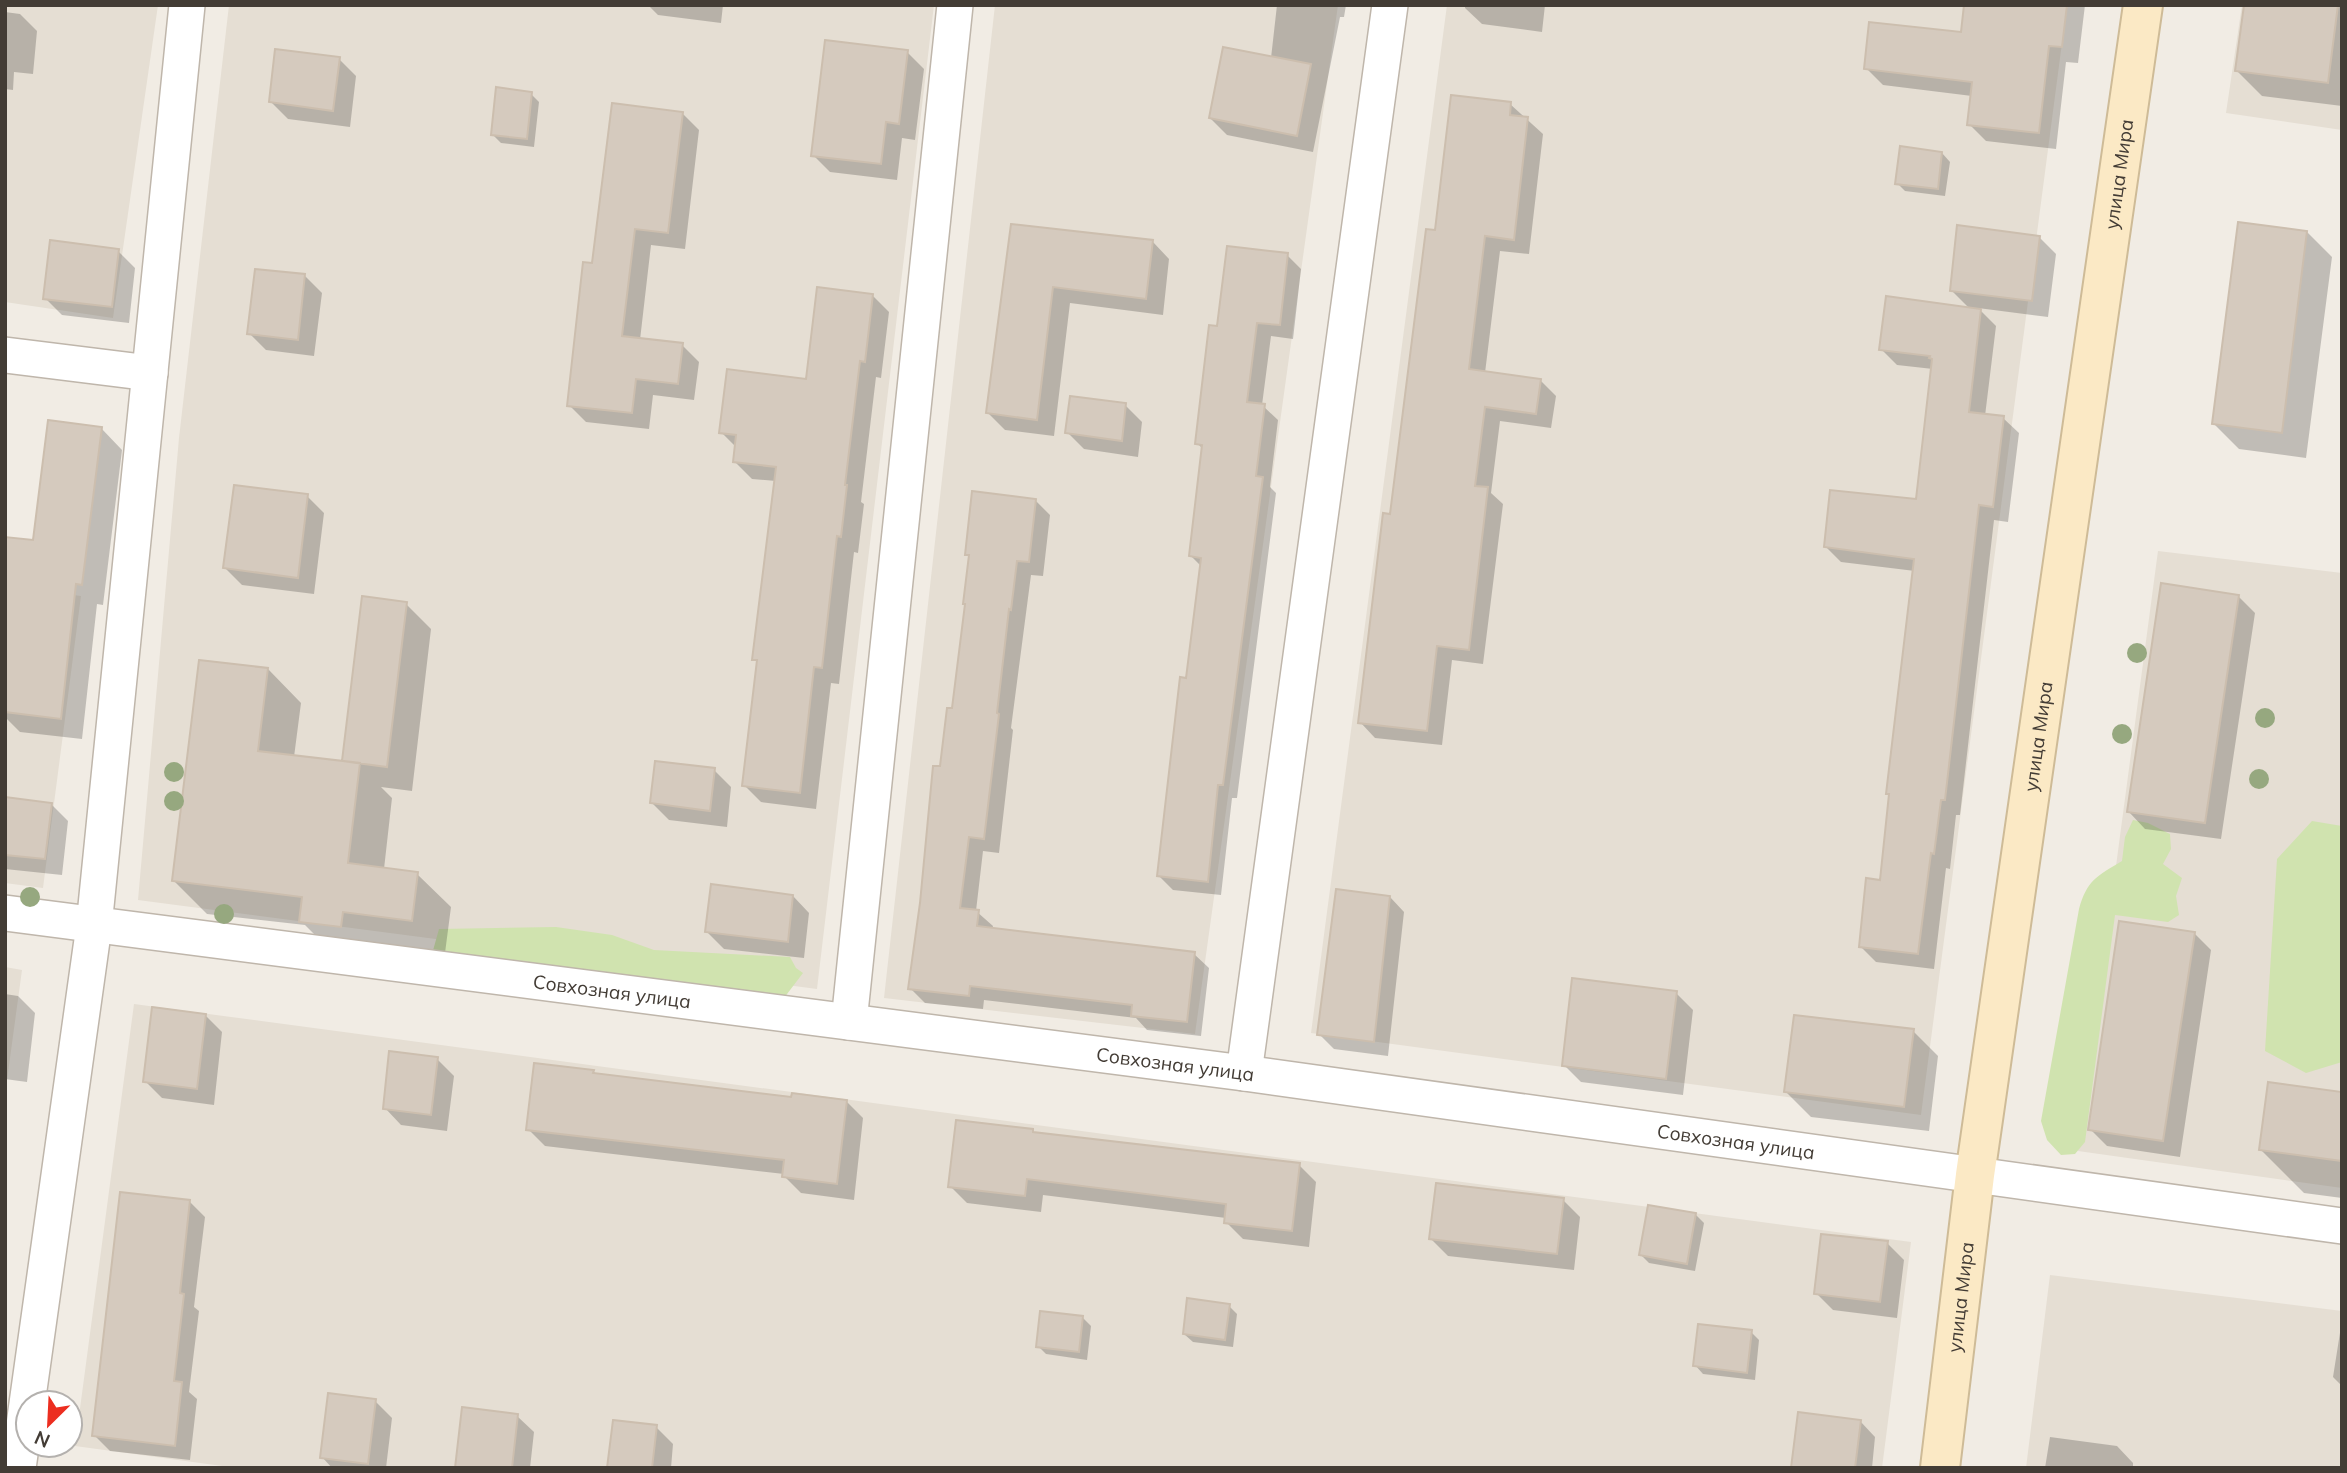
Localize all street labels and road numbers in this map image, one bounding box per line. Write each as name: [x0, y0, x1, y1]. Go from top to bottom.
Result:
street label: улица Мира: [2099, 118, 2138, 231]
street label: улица Мира: [2018, 680, 2058, 793]
street label: Совхозная улица: [532, 969, 692, 1013]
street label: Совхозная улица: [1095, 1042, 1256, 1086]
street label: Совхозная улица: [1656, 1119, 1816, 1164]
street label: улица Мира: [1942, 1241, 1979, 1354]

